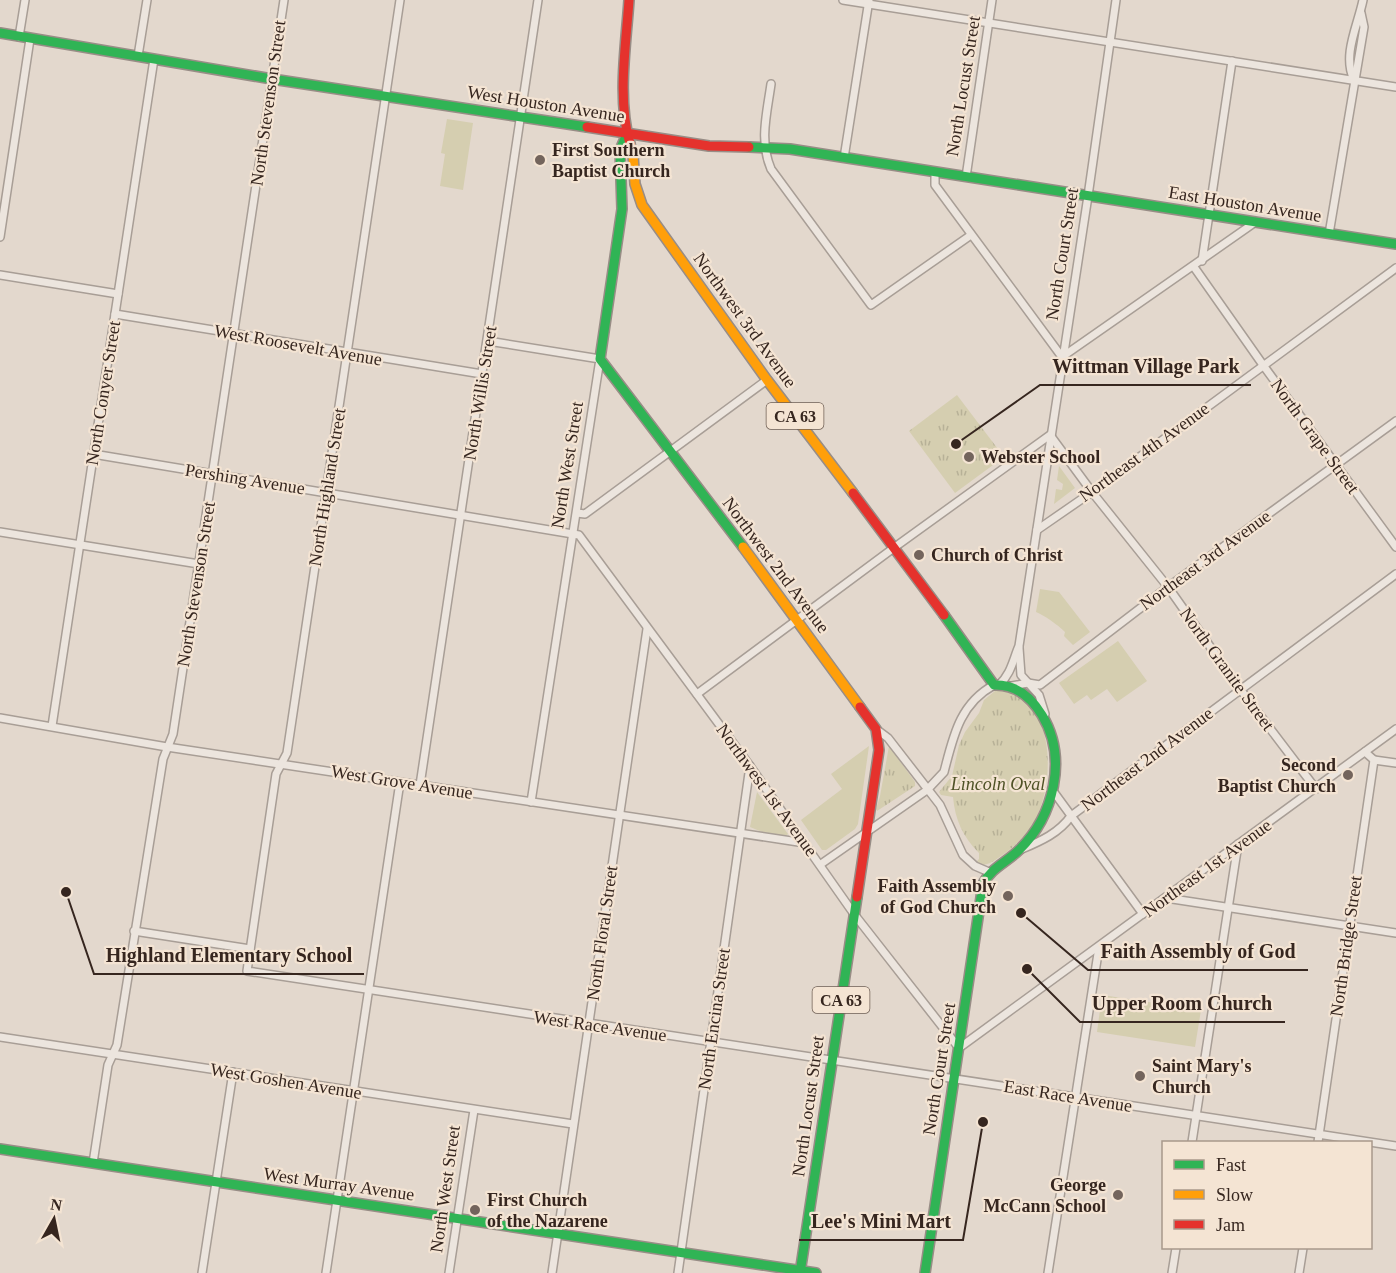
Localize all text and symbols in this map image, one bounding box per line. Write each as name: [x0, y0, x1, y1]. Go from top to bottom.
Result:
street label: North Locust Street: [942, 14, 984, 158]
street label: North Stevenson Street: [246, 19, 290, 187]
street label: West Houston Avenue: [466, 82, 626, 126]
place label: First Southern Baptist Church: [552, 140, 670, 181]
marker: First Southern Baptist Church: [533, 153, 547, 167]
street label: East Houston Avenue: [1167, 182, 1323, 226]
street label: North Court Street: [1042, 186, 1082, 322]
street label: Northwest 3rd Avenue: [689, 249, 801, 391]
street label: North Conyer Street: [82, 319, 124, 467]
street label: West Roosevelt Avenue: [212, 320, 384, 370]
street label: North Willis Street: [459, 324, 501, 462]
callout: Wittman Village Park: [1040, 347, 1251, 385]
text: Wittman Village Park: [1052, 355, 1241, 378]
street label: North Grape Street: [1267, 375, 1363, 497]
street label: Northeast 4th Avenue: [1075, 398, 1213, 506]
street label: North West Street: [547, 400, 587, 530]
road number: CA 63: [766, 403, 824, 429]
street label: North Highland Street: [305, 406, 349, 568]
place label: Webster School: [981, 447, 1100, 467]
marker: Webster School: [962, 450, 976, 464]
street label: Pershing Avenue: [184, 460, 306, 498]
street label: Northwest 2nd Avenue: [718, 493, 834, 637]
street label: North Stevenson Street: [173, 500, 219, 668]
street label: Northeast 3rd Avenue: [1136, 506, 1274, 614]
place label: Church of Christ: [931, 545, 1063, 565]
marker: Church of Christ: [912, 548, 926, 562]
street label: North Granite Street: [1176, 604, 1278, 734]
street label: Northeast 2nd Avenue: [1077, 703, 1217, 815]
street label: Northwest 1st Avenue: [712, 720, 822, 860]
place label: Second Baptist Church: [1218, 755, 1336, 796]
street label: West Grove Avenue: [330, 761, 474, 803]
marker: Second Baptist Church: [1341, 768, 1355, 782]
park label: Lincoln Oval: [950, 774, 1045, 794]
street label: Northeast 1st Avenue: [1139, 815, 1275, 921]
street label: North Floral Street: [583, 864, 621, 1002]
street label: North Bridge Street: [1326, 874, 1366, 1018]
place label: Faith Assembly of God Church: [877, 876, 996, 917]
marker: Faith Assembly of God Church: [1001, 889, 1015, 903]
callout: Faith Assembly of God: [1088, 932, 1308, 970]
callout: Highland Elementary School: [94, 936, 364, 974]
text: Faith Assembly of God: [1100, 940, 1296, 963]
text: Highland Elementary School: [106, 944, 353, 967]
street label: North Encina Street: [694, 947, 734, 1091]
callout: Upper Room Church: [1080, 984, 1285, 1022]
road number: CA 63: [812, 987, 870, 1013]
text: Upper Room Church: [1092, 992, 1272, 1015]
street label: North Court Street: [919, 1001, 959, 1137]
street label: West Race Avenue: [532, 1007, 668, 1045]
street label: North Locust Street: [788, 1034, 828, 1178]
place label: Saint Mary's Church: [1152, 1056, 1252, 1097]
street label: West Goshen Avenue: [209, 1059, 363, 1103]
marker: Saint Mary's Church: [1133, 1069, 1147, 1083]
street label: East Race Avenue: [1002, 1076, 1134, 1116]
street label: North West Street: [426, 1124, 464, 1254]
legend: [1162, 1141, 1372, 1249]
text: Fast: [1216, 1155, 1246, 1175]
street label: West Murray Avenue: [262, 1164, 416, 1204]
place label: George McCann School: [983, 1175, 1106, 1216]
text: Slow: [1216, 1185, 1253, 1205]
marker: George McCann School: [1111, 1188, 1125, 1202]
north arrow: [24, 1189, 84, 1249]
place label: First Church of the Nazarene: [487, 1190, 608, 1231]
text: N: [49, 1195, 64, 1214]
callout: Lee's Mini Mart: [799, 1202, 963, 1240]
marker: First Church of the Nazarene: [468, 1203, 482, 1217]
text: Lee's Mini Mart: [811, 1210, 951, 1232]
text: Jam: [1216, 1215, 1245, 1235]

